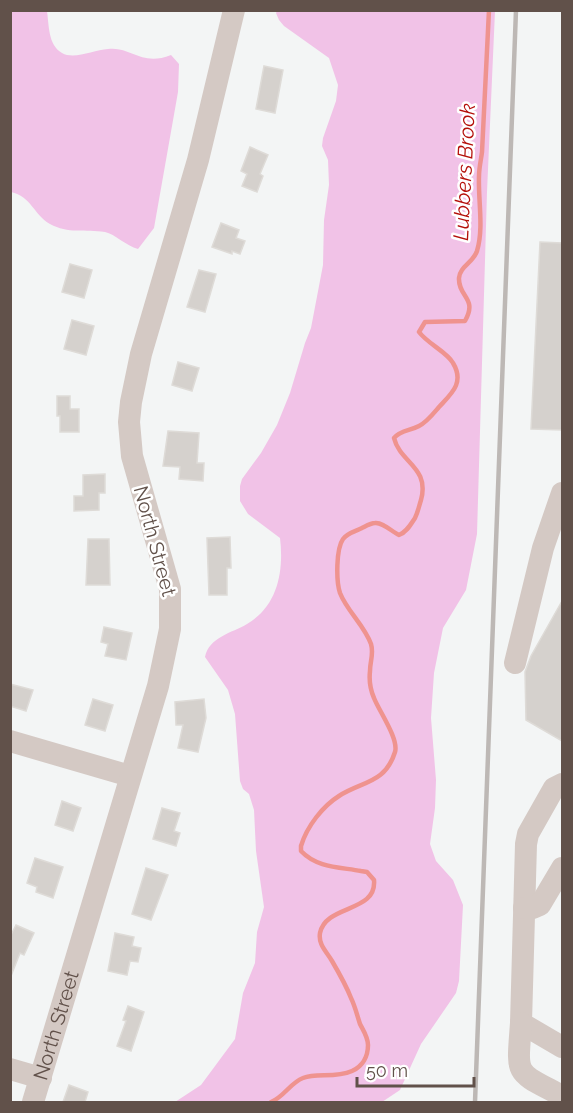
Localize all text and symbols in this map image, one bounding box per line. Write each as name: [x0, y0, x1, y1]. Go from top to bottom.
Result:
water label: Lubbers Brook: [448, 103, 480, 241]
street label: North Street: [129, 483, 181, 599]
street label: North Street: [28, 967, 84, 1083]
scale bar: [357, 1050, 474, 1088]
text: 50 m: [366, 1060, 408, 1081]

